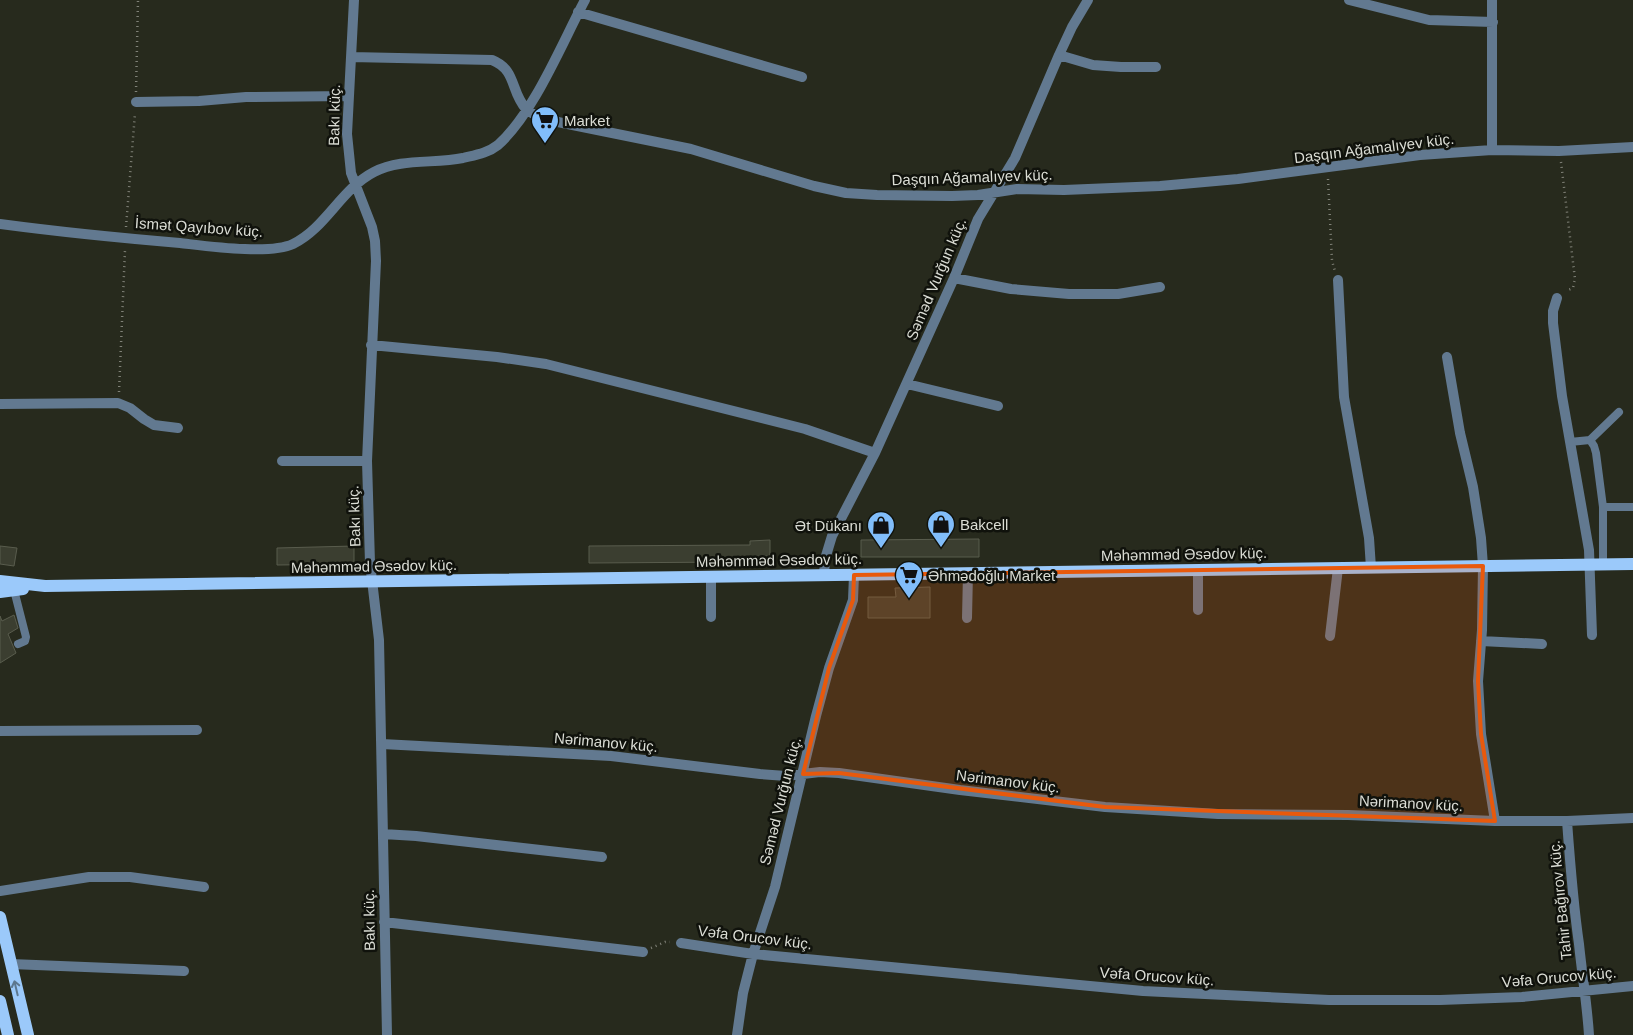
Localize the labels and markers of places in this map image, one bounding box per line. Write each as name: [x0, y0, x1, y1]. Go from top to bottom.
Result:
supermarket icon: Market: [530, 105, 560, 144]
place label: Market: [564, 112, 611, 129]
shop icon: Bakcell: [926, 509, 956, 548]
shop icon: Ət Dükanı: [866, 510, 896, 549]
place label: Bakcell: [960, 516, 1008, 533]
place label: Ət Dükanı: [795, 517, 862, 534]
supermarket icon: Əhmədoğlu Market: [894, 560, 924, 599]
place label: Əhmədoğlu Market: [928, 567, 1056, 584]

